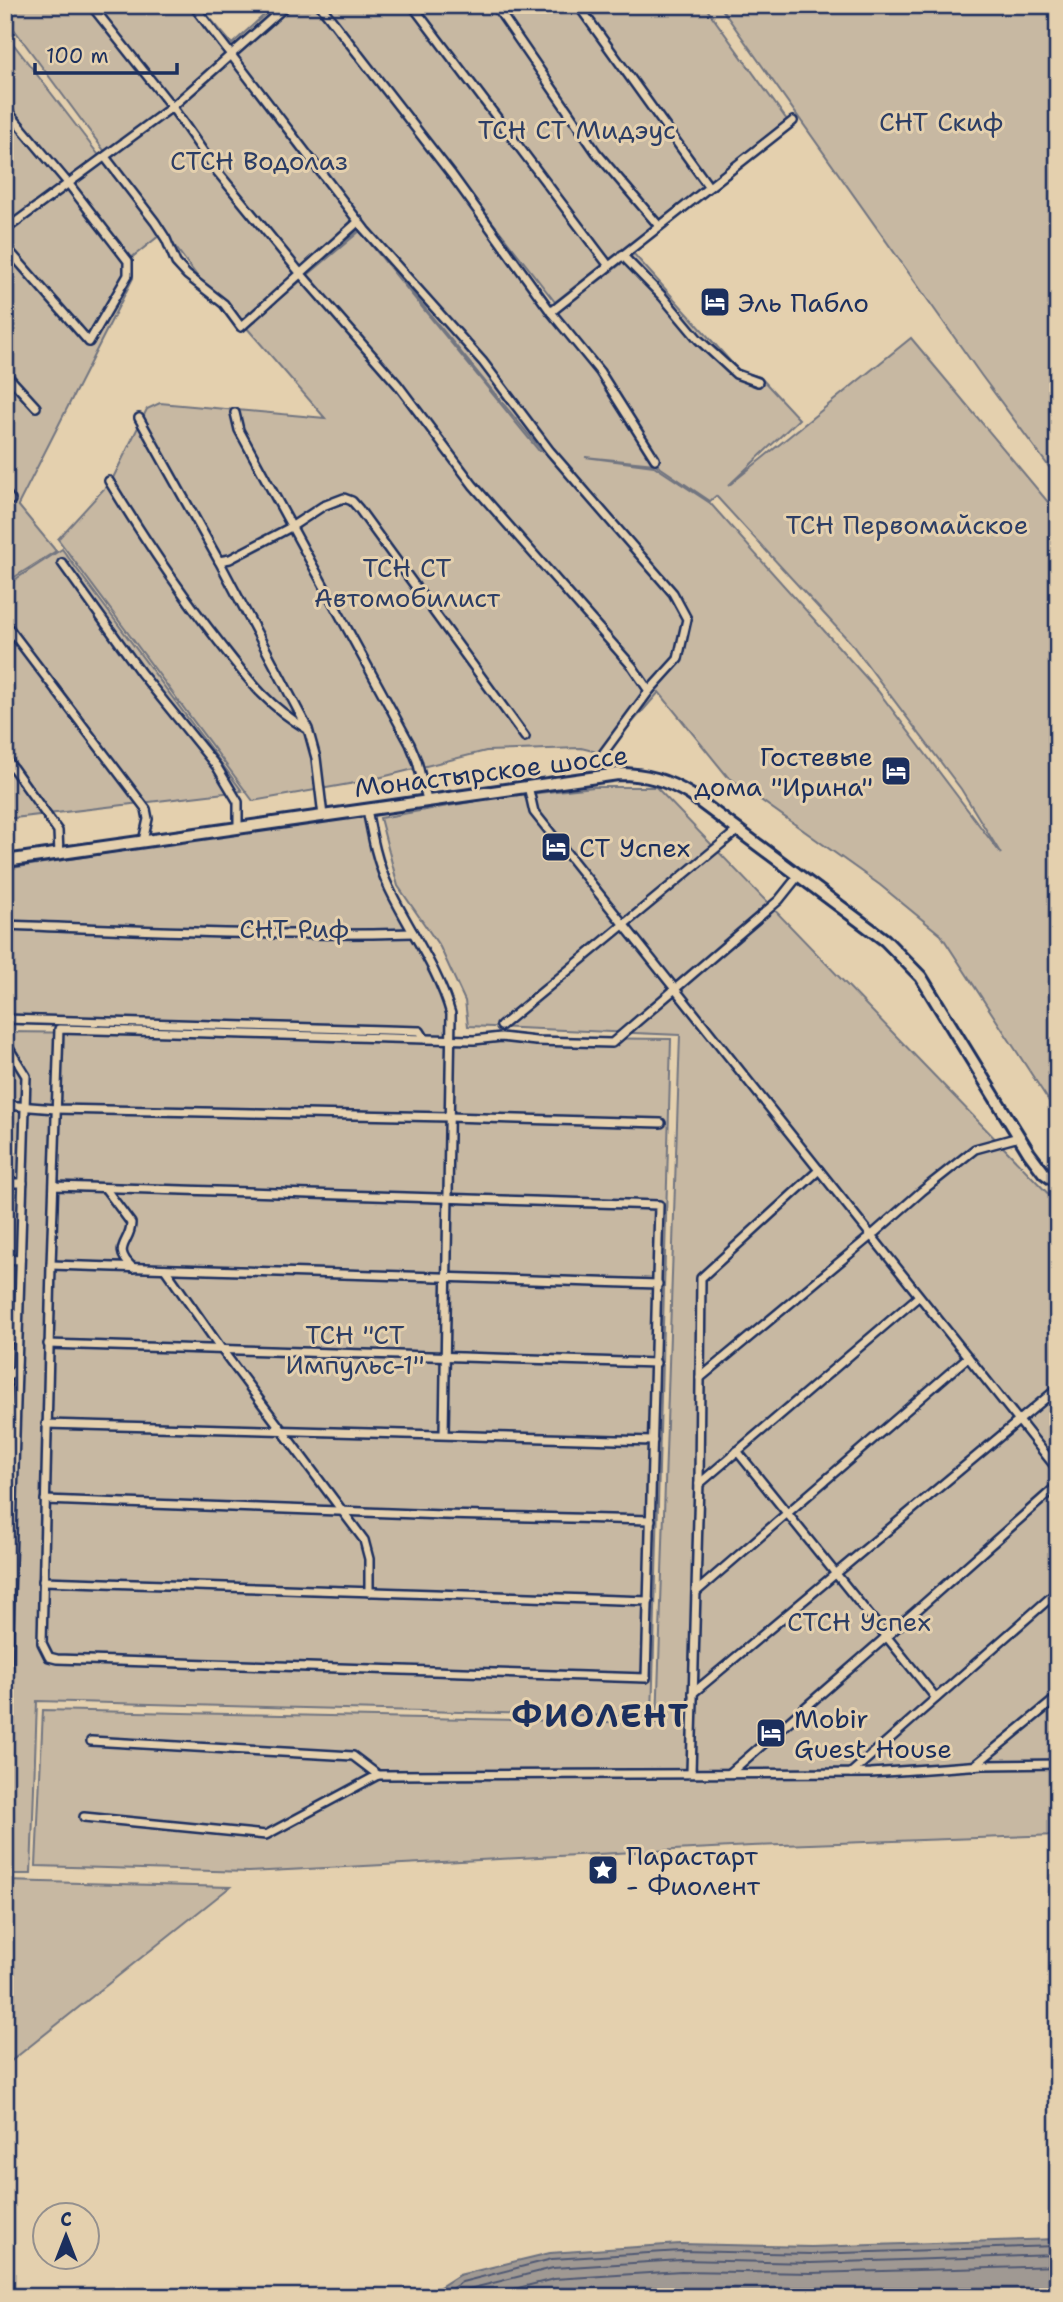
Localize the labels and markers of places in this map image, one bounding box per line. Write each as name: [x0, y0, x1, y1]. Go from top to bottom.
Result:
hotel icon: Эль Пабло: [698, 285, 732, 319]
place label: Эль Пабло: [738, 285, 869, 320]
place label: Гостевые дома "Ирина": [694, 739, 873, 804]
hotel icon: Гостевые дома "Ирина": [879, 754, 913, 788]
hotel icon: СТ Успех: [539, 830, 573, 864]
place label: СТ Успех: [579, 830, 690, 865]
place label: Mobir Guest House: [794, 1701, 952, 1766]
hotel icon: Mobir Guest House: [754, 1716, 788, 1750]
place label: Парастарт - Фиолент: [626, 1838, 761, 1903]
place icon: Парастарт - Фиолент: [586, 1853, 620, 1887]

